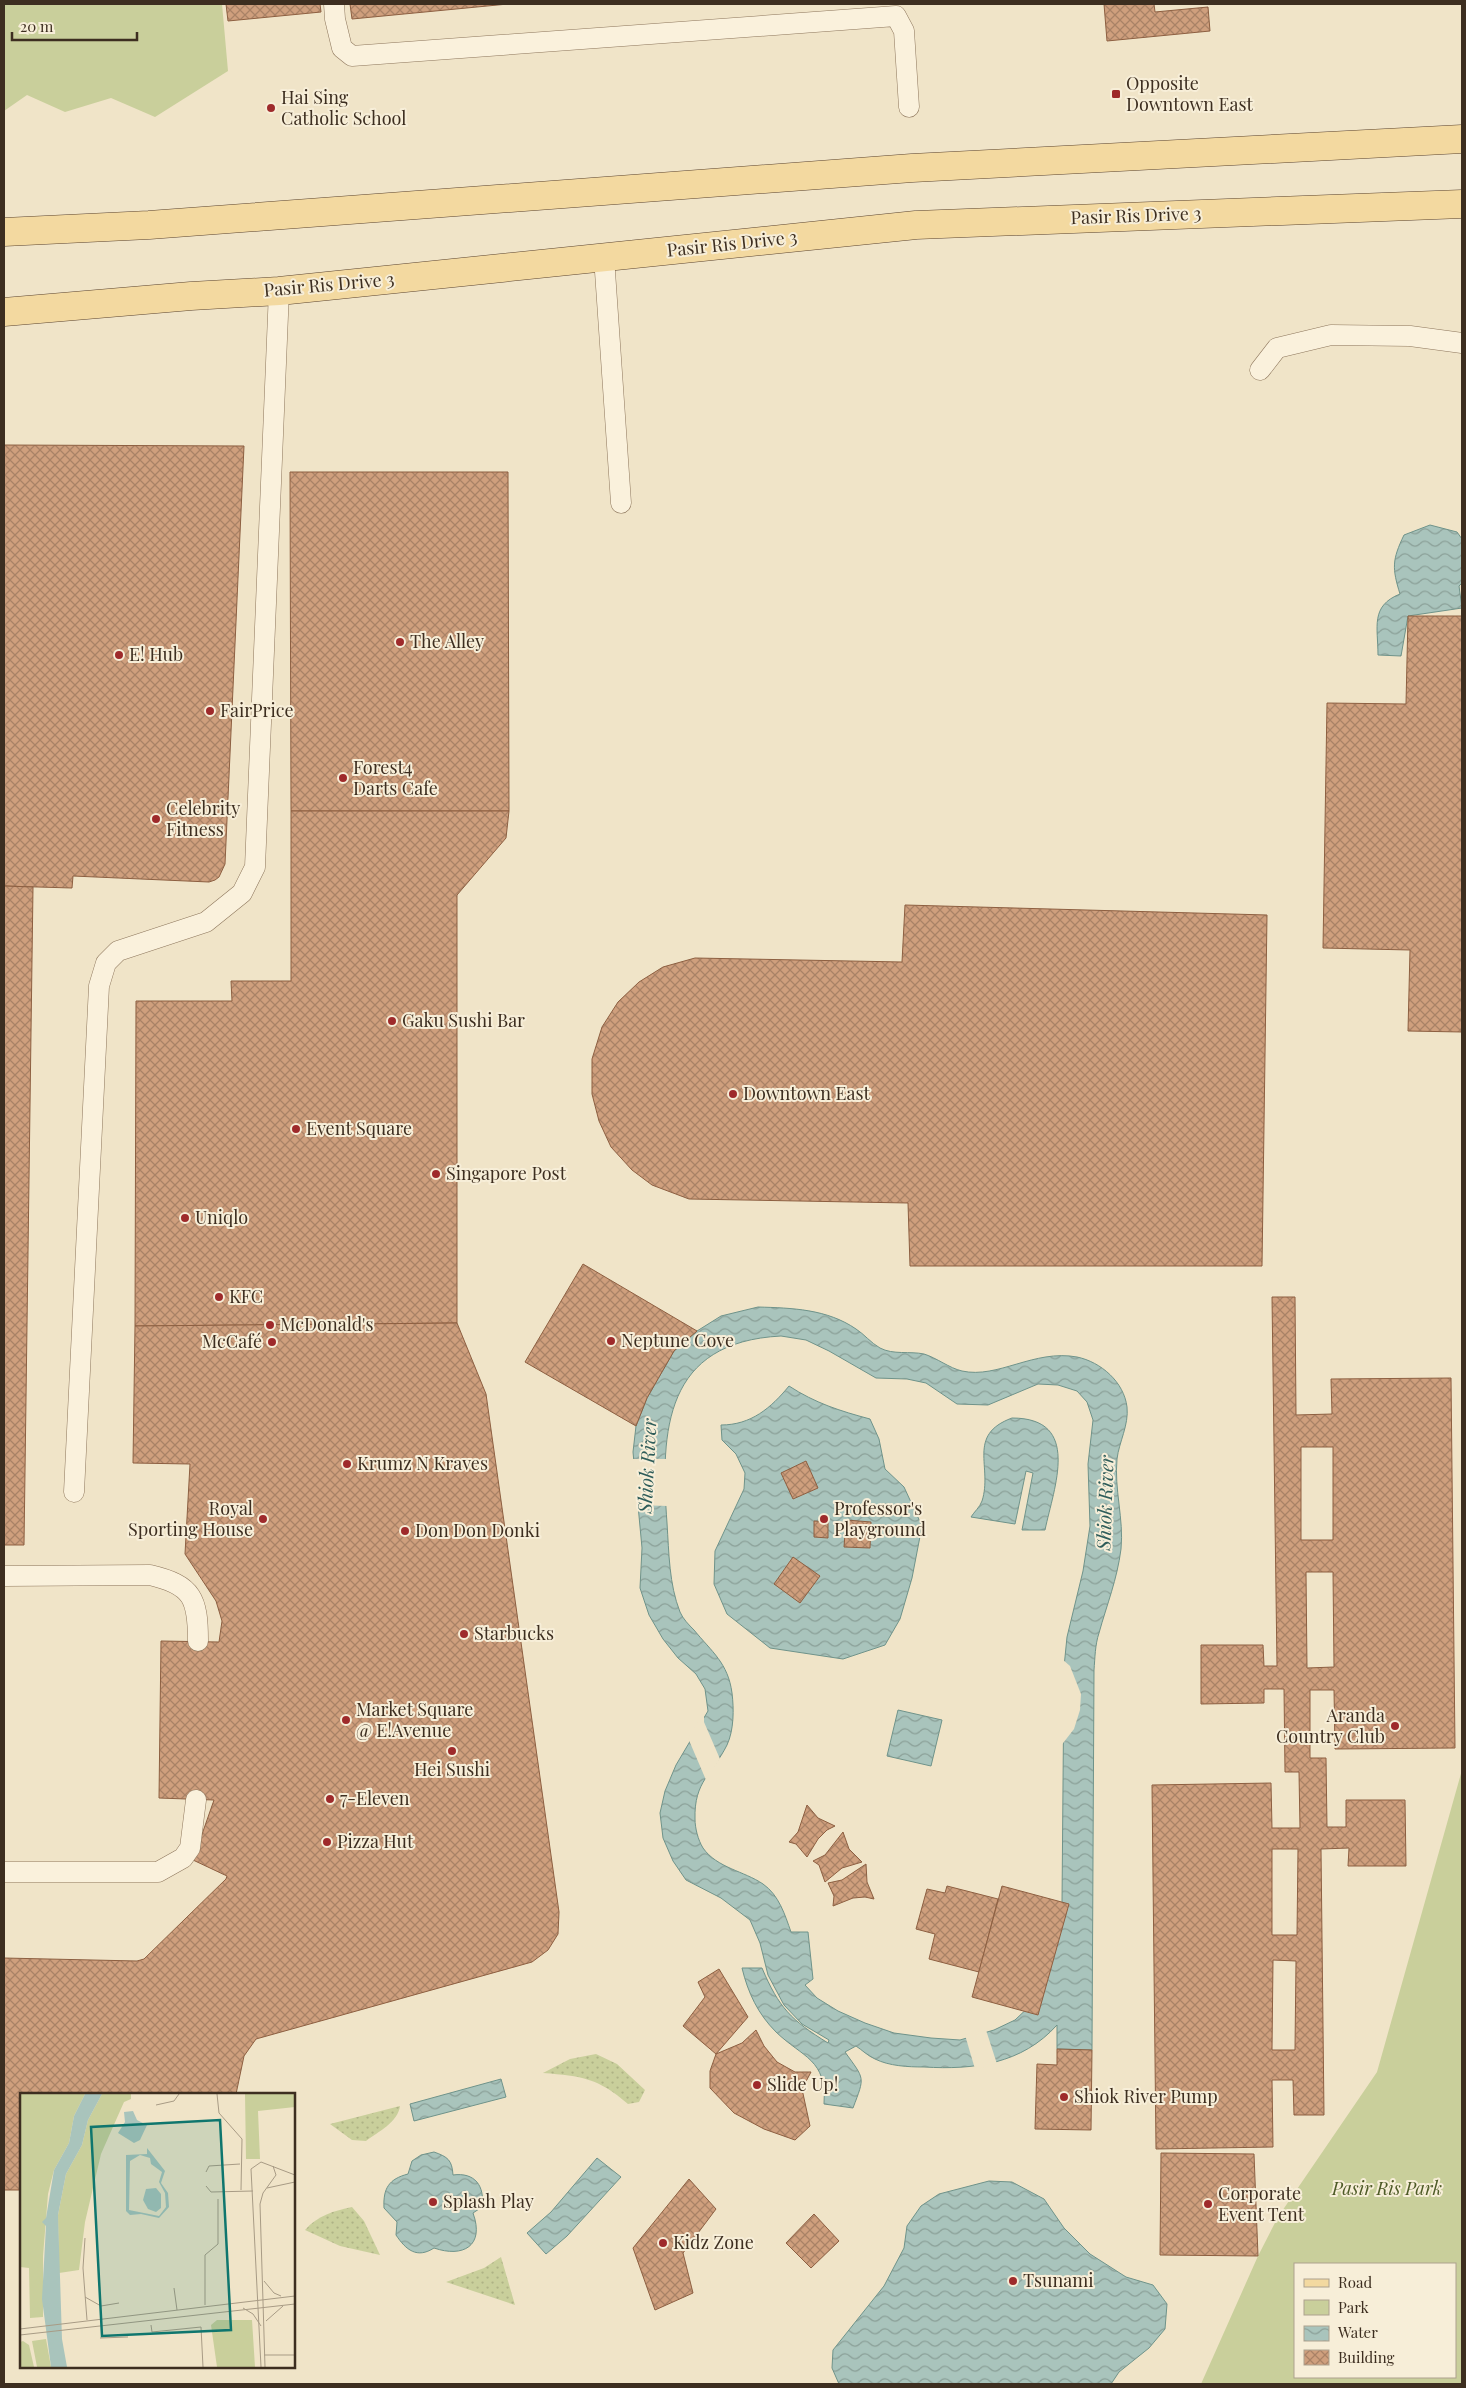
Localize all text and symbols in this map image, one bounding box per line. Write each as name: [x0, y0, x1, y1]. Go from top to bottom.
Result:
scale bar: [12, 10, 138, 42]
text: 20 m: [20, 16, 54, 36]
place label: Opposite Downtown East: [1126, 71, 1254, 116]
place label: Hai Sing Catholic School: [281, 85, 406, 130]
marker: Opposite Downtown East: [1110, 88, 1122, 100]
marker: Hai Sing Catholic School: [265, 102, 277, 114]
street label: Pasir Ris Drive 3: [1070, 201, 1202, 229]
street label: Pasir Ris Drive 3: [666, 224, 798, 262]
street label: Pasir Ris Drive 3: [263, 266, 395, 302]
place label: The Alley: [410, 629, 484, 653]
marker: The Alley: [394, 636, 406, 648]
place label: E! Hub: [129, 642, 183, 666]
marker: E! Hub: [113, 649, 125, 661]
place label: FairPrice: [220, 698, 294, 722]
marker: FairPrice: [204, 705, 216, 717]
place label: Forest4 Darts Cafe: [353, 755, 438, 800]
marker: Forest4 Darts Cafe: [337, 772, 349, 784]
place label: Celebrity Fitness: [166, 796, 240, 841]
marker: Celebrity Fitness: [150, 813, 162, 825]
place label: Gaku Sushi Bar: [402, 1008, 525, 1032]
marker: Gaku Sushi Bar: [386, 1015, 398, 1027]
place label: Downtown East: [743, 1081, 871, 1105]
marker: Downtown East: [727, 1088, 739, 1100]
place label: Event Square: [306, 1116, 412, 1140]
marker: Event Square: [290, 1123, 302, 1135]
place label: Singapore Post: [446, 1161, 567, 1185]
marker: Singapore Post: [430, 1168, 442, 1180]
place label: Uniqlo: [195, 1205, 248, 1229]
marker: Uniqlo: [179, 1212, 191, 1224]
place label: KFC: [229, 1284, 263, 1308]
marker: KFC: [213, 1291, 225, 1303]
place label: McDonald's: [280, 1312, 374, 1336]
marker: McDonald's: [264, 1319, 276, 1331]
place label: Neptune Cove: [621, 1328, 734, 1352]
place label: McCafé: [202, 1329, 262, 1353]
marker: Neptune Cove: [605, 1335, 617, 1347]
marker: McCafé: [266, 1336, 278, 1348]
water label: Shiok River: [630, 1417, 662, 1515]
place label: Krumz N Kraves: [357, 1451, 488, 1475]
water label: Shiok River: [1089, 1454, 1119, 1552]
marker: Krumz N Kraves: [341, 1458, 353, 1470]
place label: Royal Sporting House: [128, 1496, 253, 1541]
place label: Professor's Playground: [834, 1496, 927, 1541]
marker: Royal Sporting House: [257, 1513, 269, 1525]
marker: Professor's Playground: [818, 1513, 830, 1525]
place label: Don Don Donki: [415, 1518, 540, 1542]
marker: Don Don Donki: [399, 1525, 411, 1537]
place label: Starbucks: [474, 1621, 554, 1645]
marker: Starbucks: [458, 1628, 470, 1640]
place label: Market Square @ E!Avenue: [356, 1697, 473, 1742]
place label: Aranda Country Club: [1276, 1703, 1385, 1748]
marker: Market Square @ E!Avenue: [340, 1714, 352, 1726]
marker: Aranda Country Club: [1389, 1720, 1401, 1732]
marker: Hei Sushi: [446, 1745, 458, 1757]
place label: Hei Sushi: [414, 1757, 490, 1781]
place label: 7-Eleven: [340, 1786, 410, 1810]
marker: 7-Eleven: [324, 1793, 336, 1805]
place label: Pizza Hut: [337, 1829, 414, 1853]
marker: Pizza Hut: [321, 1836, 333, 1848]
place label: Slide Up!: [767, 2072, 838, 2096]
marker: Slide Up!: [751, 2079, 763, 2091]
place label: Shiok River Pump: [1074, 2084, 1218, 2108]
marker: Shiok River Pump: [1058, 2091, 1070, 2103]
inset map: [20, 2093, 295, 2368]
park label: Pasir Ris Park: [1331, 2176, 1442, 2200]
place label: Corporate Event Tent: [1218, 2181, 1305, 2226]
place label: Splash Play: [443, 2189, 534, 2213]
marker: Splash Play: [427, 2196, 439, 2208]
marker: Corporate Event Tent: [1202, 2198, 1214, 2210]
place label: Kidz Zone: [673, 2230, 754, 2254]
marker: Kidz Zone: [657, 2237, 669, 2249]
legend: [1294, 2263, 1456, 2378]
place label: Tsunami: [1023, 2268, 1093, 2292]
text: Road: [1338, 2272, 1372, 2292]
marker: Tsunami: [1007, 2275, 1019, 2287]
text: Park: [1338, 2297, 1370, 2317]
text: Water: [1337, 2322, 1378, 2342]
text: Building: [1338, 2347, 1395, 2367]

